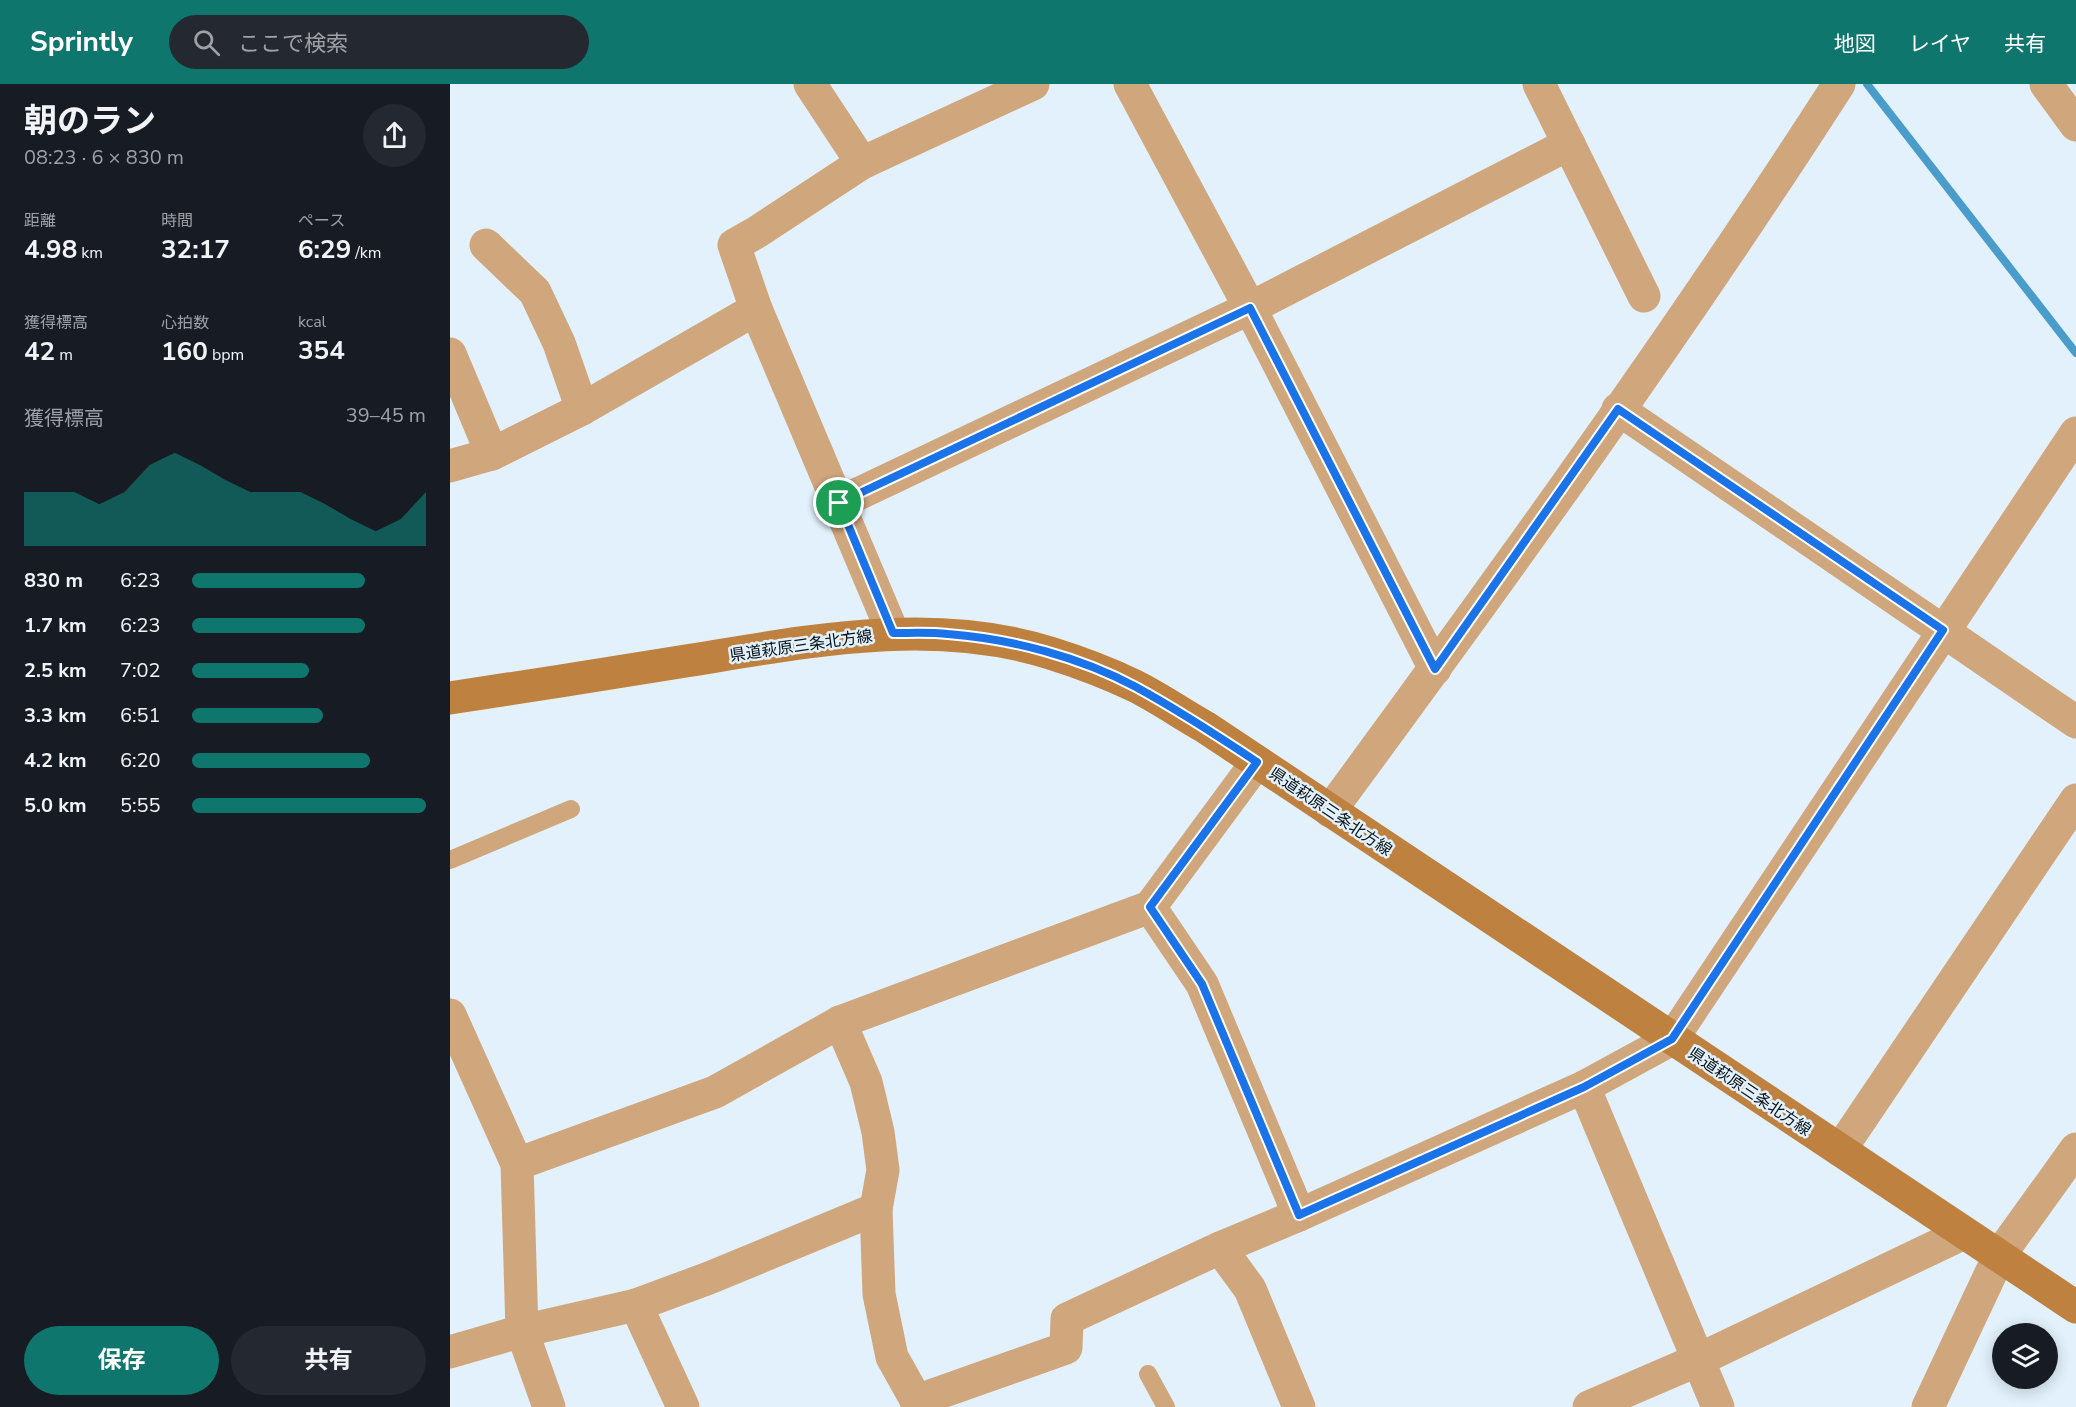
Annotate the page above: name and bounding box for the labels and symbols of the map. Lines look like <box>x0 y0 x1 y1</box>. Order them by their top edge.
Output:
pin <box>813 477 864 528</box>
street label: 県道萩原三条北方線 <box>728 625 874 667</box>
street label: 県道萩原三条北方線 <box>1265 762 1396 861</box>
street label: 県道萩原三条北方線 <box>1684 1042 1815 1141</box>

